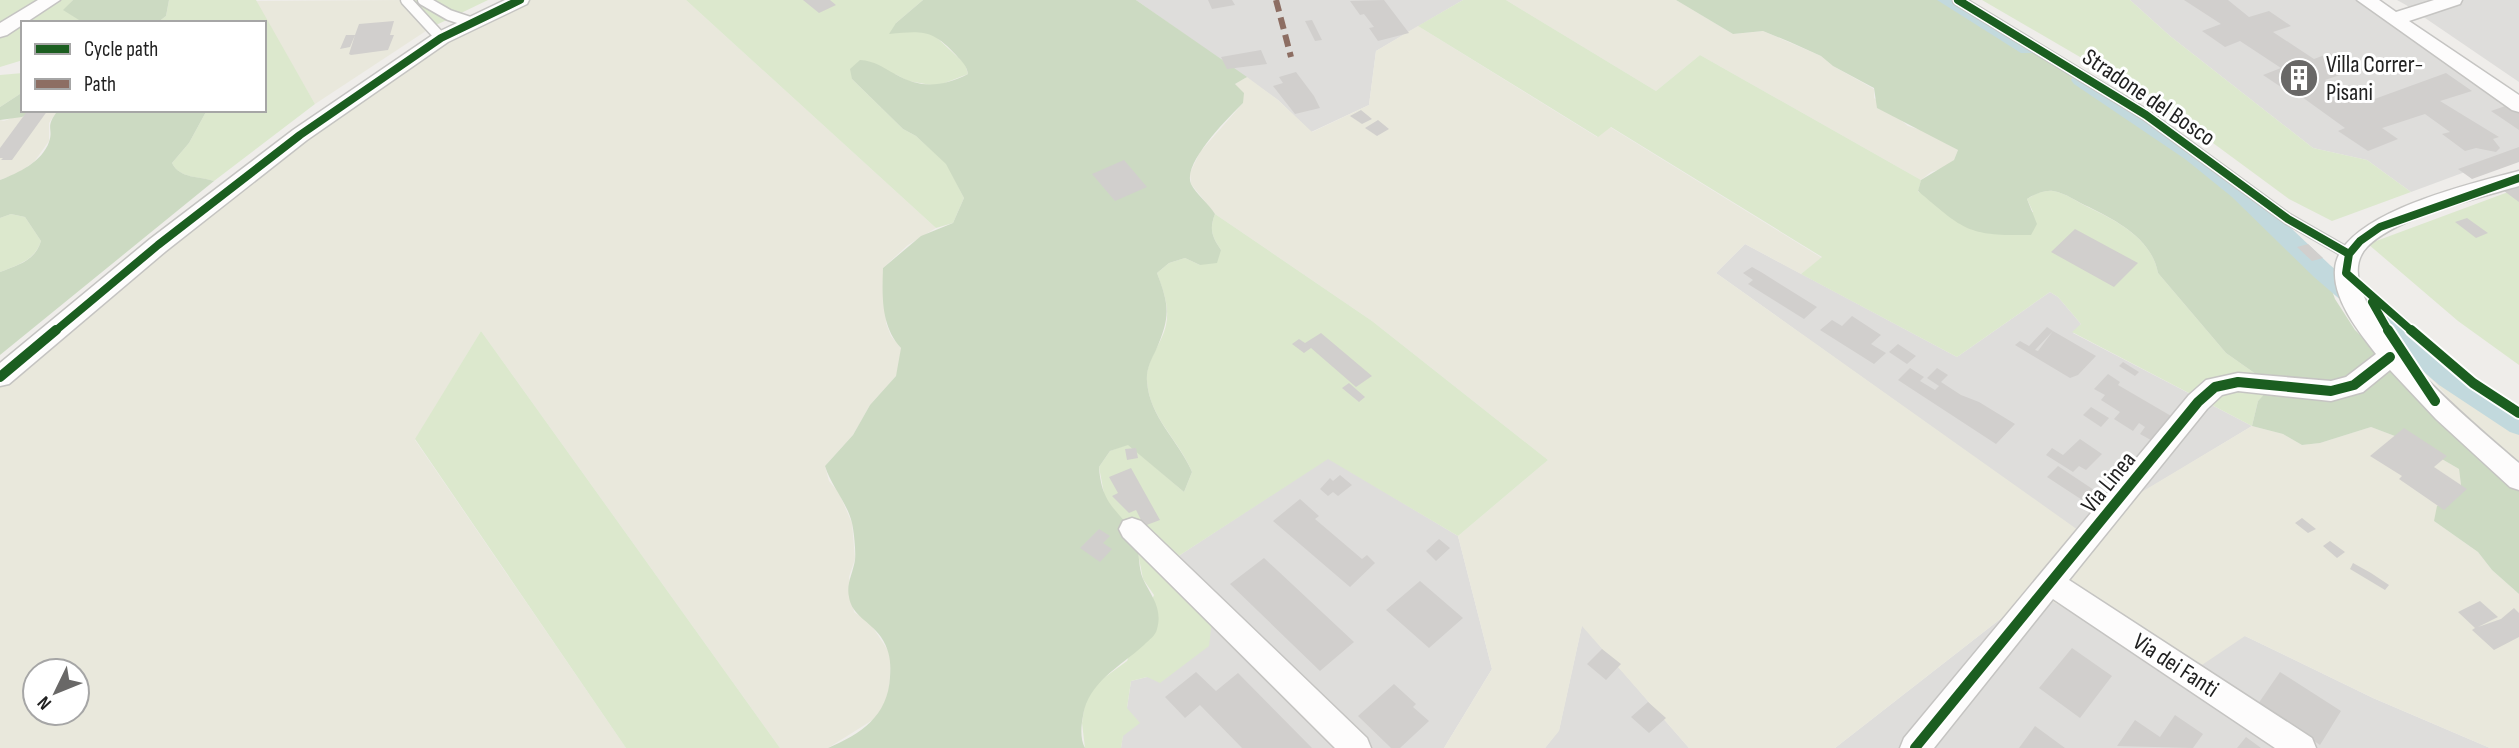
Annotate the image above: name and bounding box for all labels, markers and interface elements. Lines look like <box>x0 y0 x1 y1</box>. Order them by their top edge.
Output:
legend <box>21 21 266 112</box>
text: Cycle path <box>84 37 158 62</box>
street label: Stradone del Bosco <box>2077 42 2221 152</box>
place label: Villa Correr- Pisani <box>2326 50 2423 107</box>
building icon: Villa Correr- Pisani <box>2278 57 2320 99</box>
text: Path <box>84 72 116 97</box>
street label: Via Linea <box>2075 446 2142 519</box>
street label: Via dei Fanti <box>2127 627 2224 704</box>
north arrow <box>21 657 91 727</box>
text: N <box>33 691 57 714</box>

